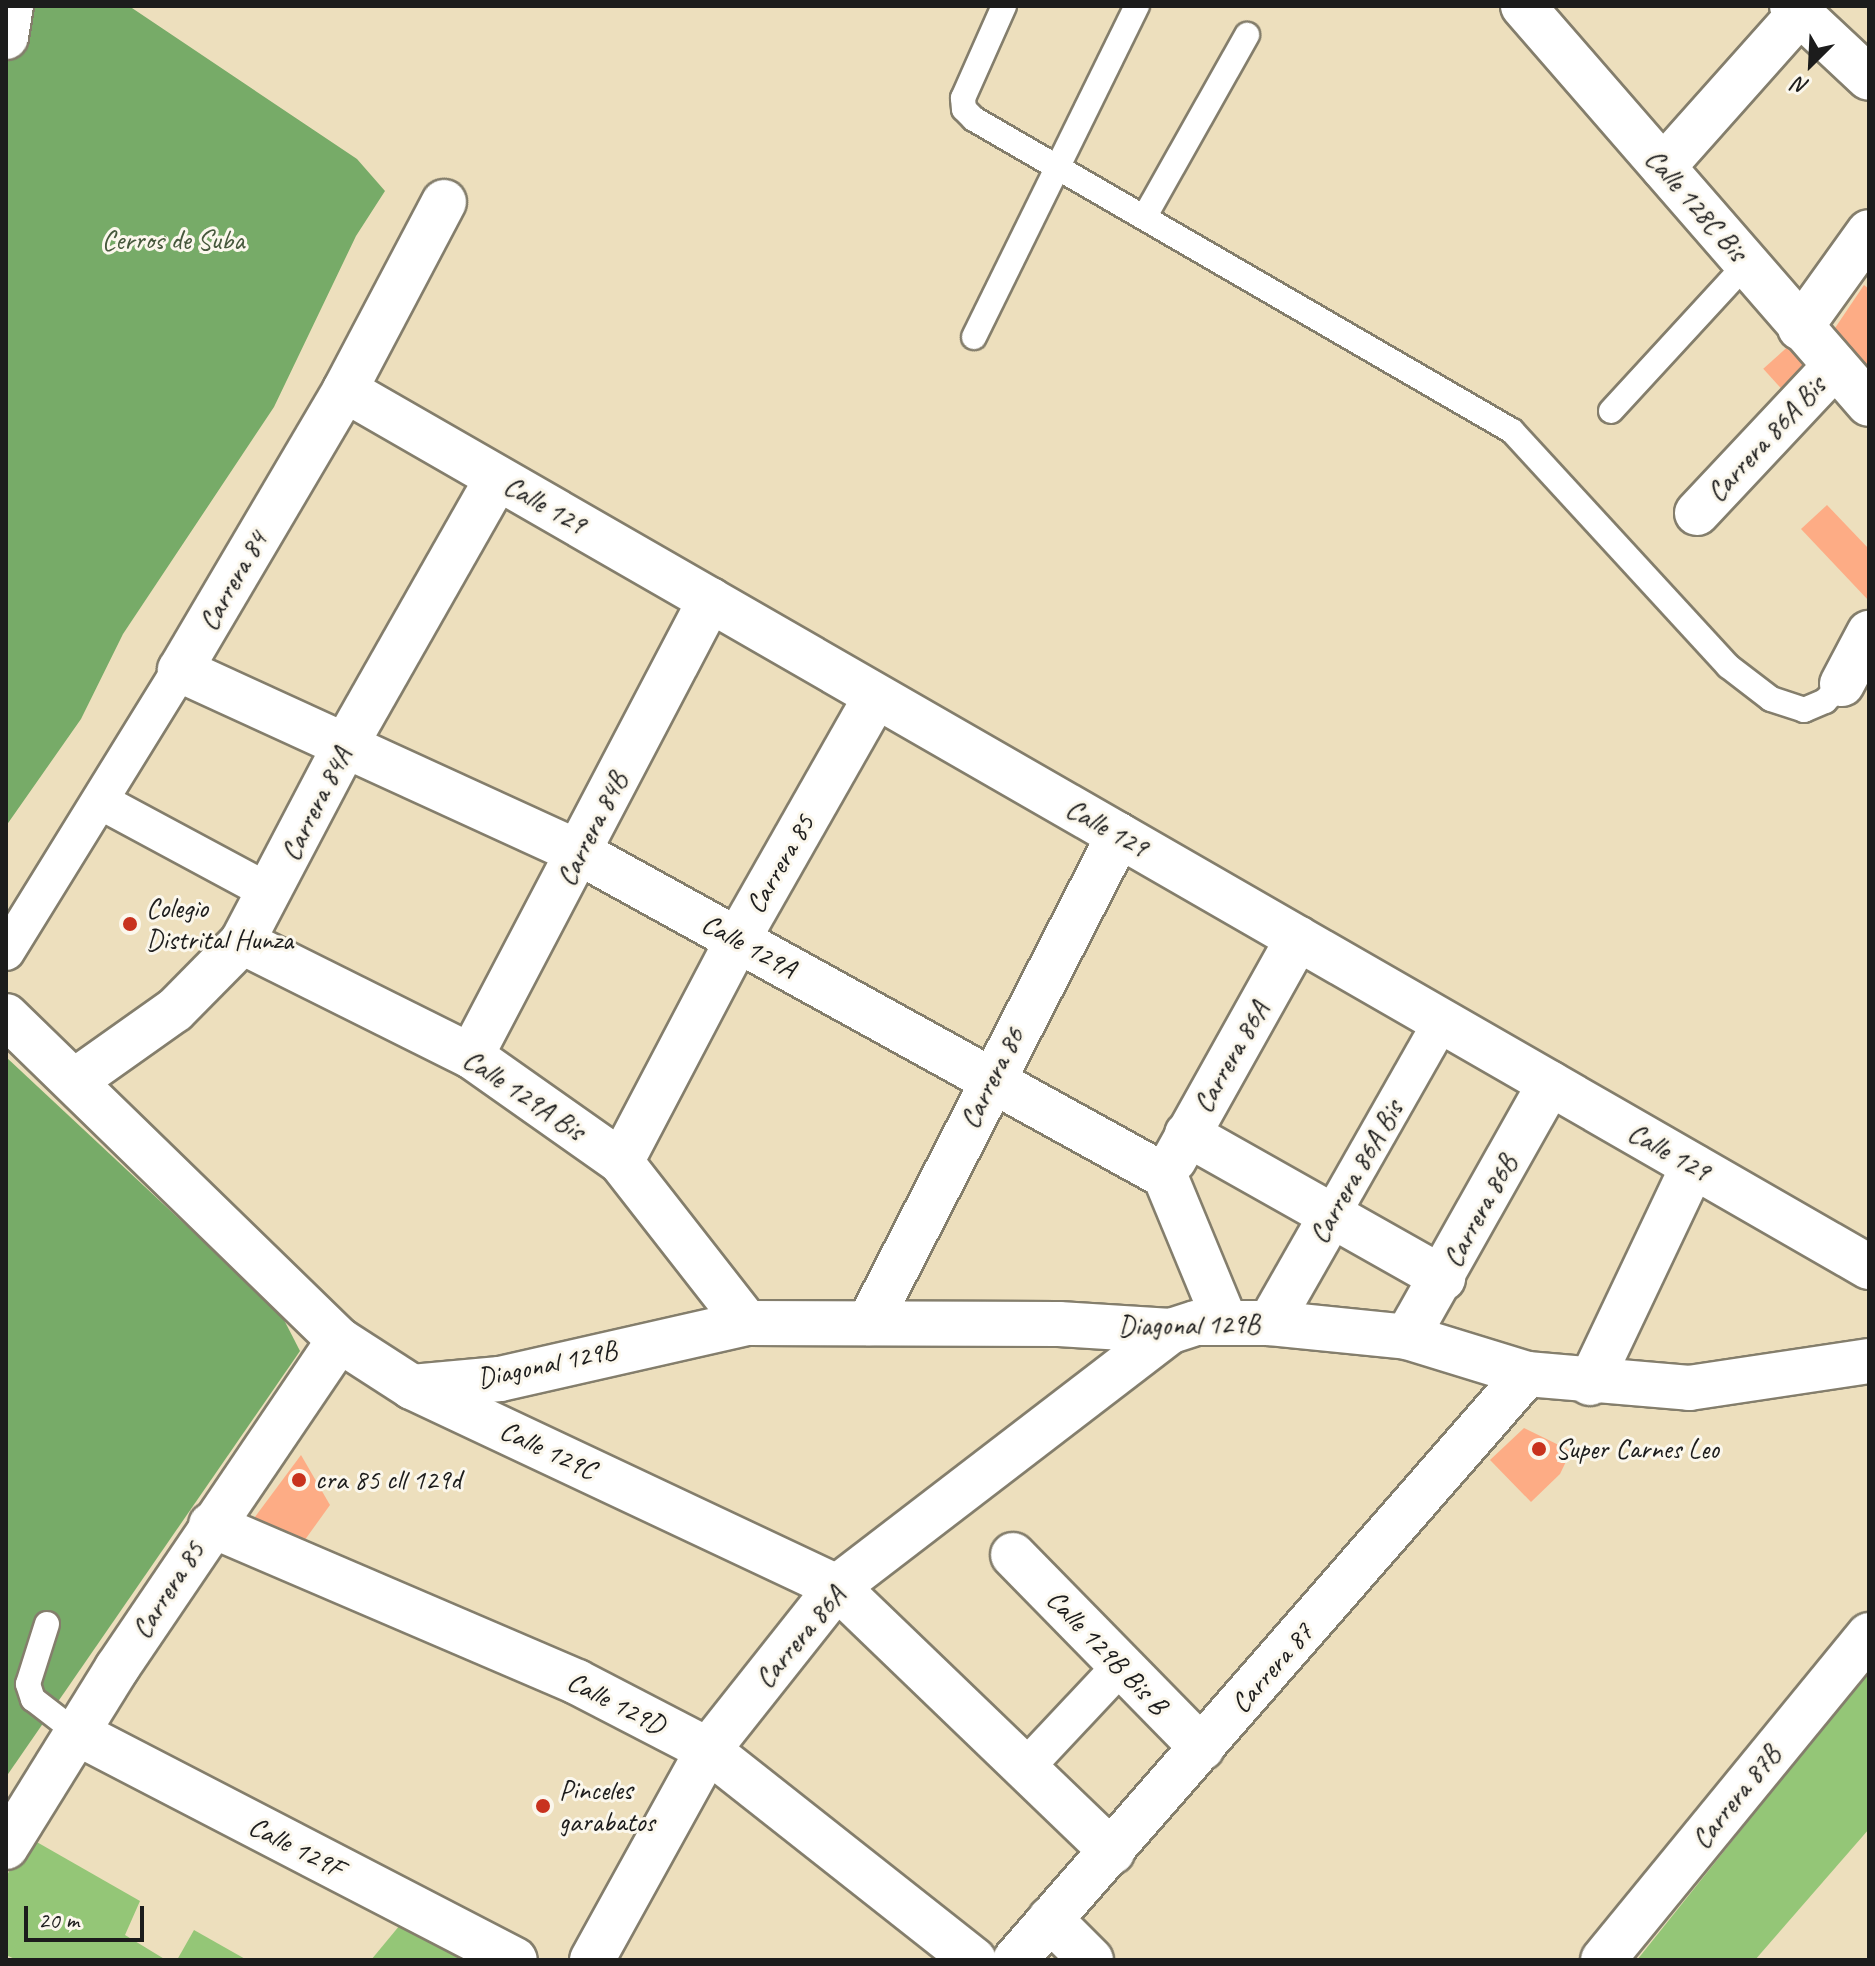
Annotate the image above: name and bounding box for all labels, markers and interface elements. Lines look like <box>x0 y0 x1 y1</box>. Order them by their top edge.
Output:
north arrow <box>1771 24 1851 104</box>
text: N <box>1789 70 1813 101</box>
street label: Calle 128C Bis <box>1638 142 1754 268</box>
park label: Cerros de Suba <box>102 223 244 257</box>
street label: Carrera 86A Bis <box>1700 370 1832 508</box>
street label: Calle 129 <box>498 468 592 542</box>
street label: Carrera 84 <box>191 526 275 636</box>
street label: Carrera 84A <box>273 742 359 866</box>
street label: Carrera 84B <box>549 767 635 891</box>
street label: Calle 129 <box>1060 791 1154 865</box>
street label: Carrera 85 <box>738 809 822 919</box>
place label: Colegio Distrital Hunza <box>146 891 293 957</box>
street label: Calle 129A <box>696 906 802 986</box>
marker: Colegio Distrital Hunza <box>121 915 139 933</box>
street label: Carrera 86A <box>1186 996 1276 1118</box>
street label: Carrera 86 <box>952 1022 1032 1134</box>
street label: Calle 129A Bis <box>457 1042 591 1148</box>
street label: Carrera 86A Bis <box>1302 1095 1410 1249</box>
street label: Calle 129 <box>1622 1115 1716 1189</box>
street label: Carrera 86B <box>1436 1149 1524 1273</box>
street label: Diagonal 129B <box>1118 1307 1260 1343</box>
street label: Diagonal 129B <box>474 1333 620 1395</box>
street label: Calle 129C <box>495 1413 601 1487</box>
place label: Super Carnes Leo <box>1555 1432 1719 1466</box>
marker: Super Carnes Leo <box>1530 1440 1548 1458</box>
place label: cra 85 cll 129d <box>315 1463 461 1497</box>
marker: cra 85 cll 129d <box>290 1471 308 1489</box>
street label: Carrera 85 <box>124 1535 212 1645</box>
street label: Carrera 86A <box>748 1579 852 1695</box>
street label: Calle 129B Bis B <box>1039 1582 1175 1722</box>
street label: Carrera 87 <box>1224 1616 1320 1720</box>
street label: Calle 129D <box>562 1664 670 1742</box>
street label: Carrera 87B <box>1684 1739 1788 1855</box>
place label: Pinceles garabatos <box>559 1773 655 1839</box>
marker: Pinceles garabatos <box>534 1797 552 1815</box>
street label: Calle 129F <box>243 1809 349 1885</box>
scale bar <box>28 1890 148 1940</box>
text: 20 m <box>38 1905 79 1935</box>

